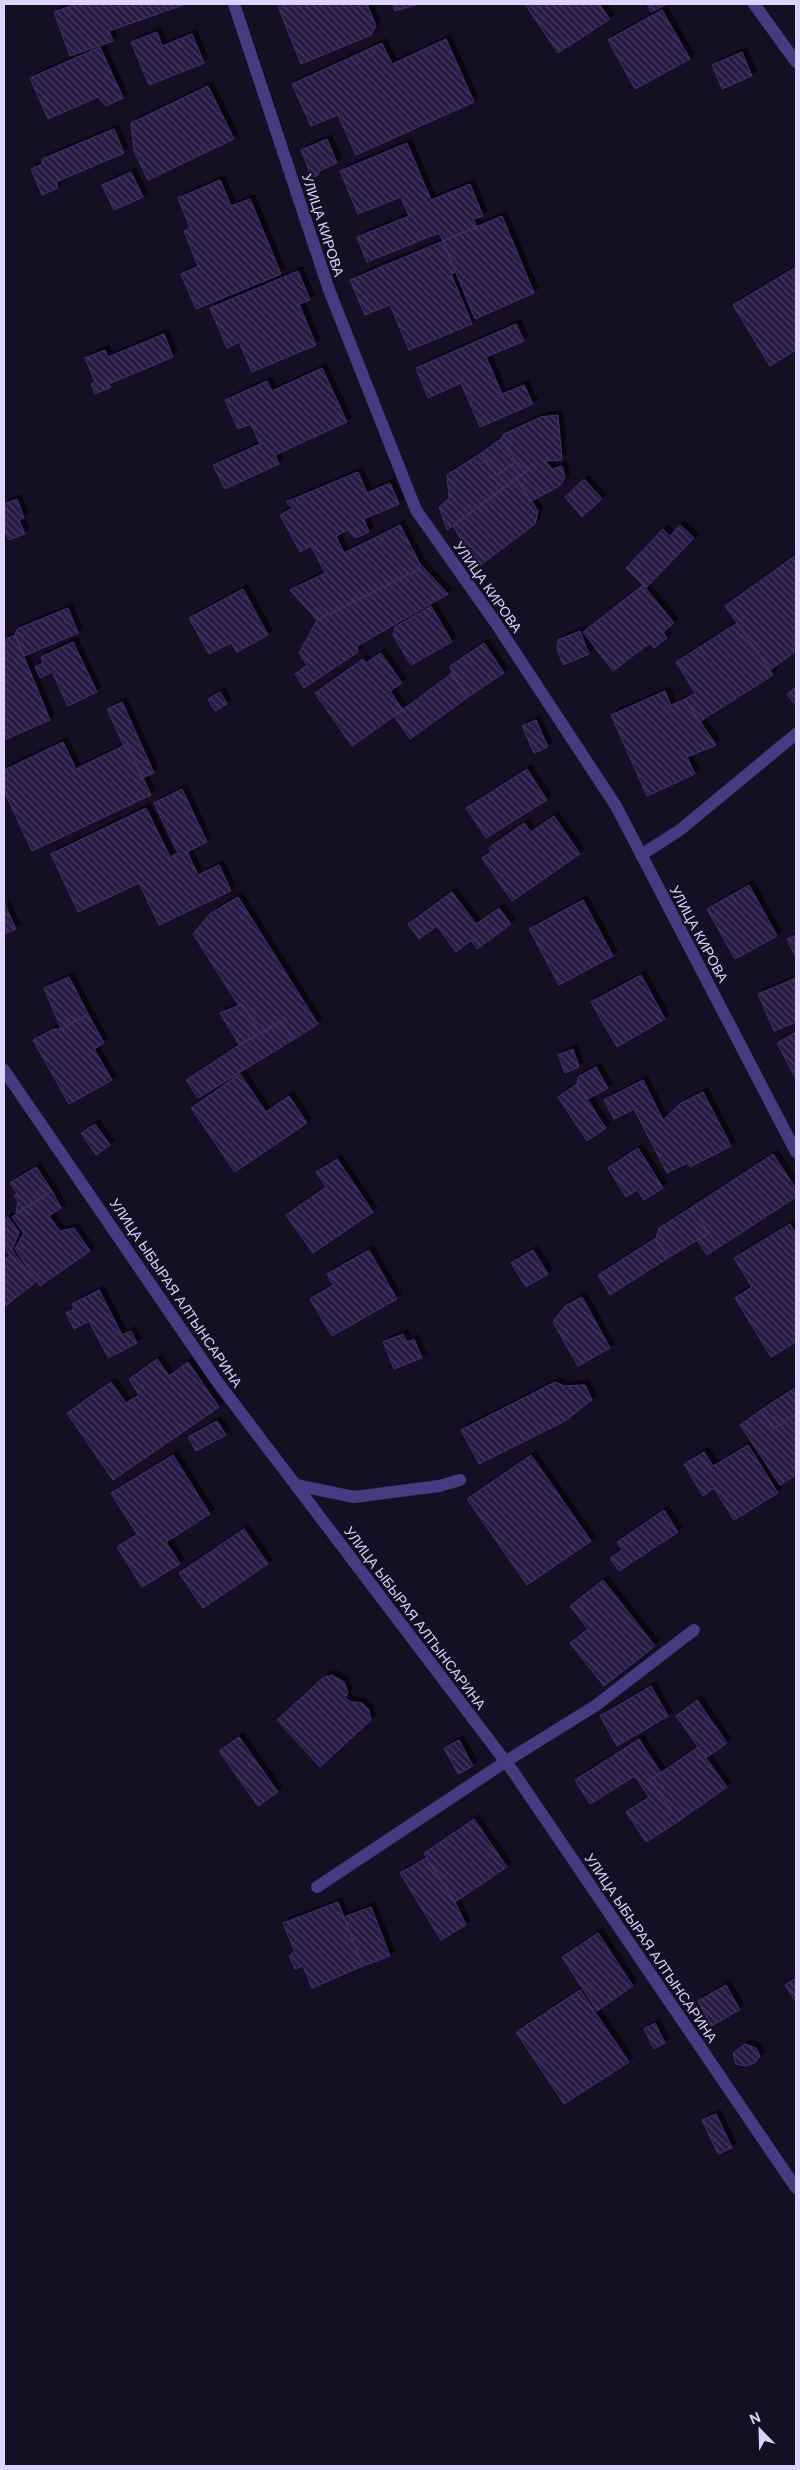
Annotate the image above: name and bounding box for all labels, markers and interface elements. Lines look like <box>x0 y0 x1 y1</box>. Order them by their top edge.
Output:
street label: УЛИЦА КИРОВА <box>298 171 348 280</box>
street label: УЛИЦА КИРОВА <box>450 538 527 637</box>
street label: УЛИЦА КИРОВА <box>666 882 732 986</box>
street label: УЛИЦА ЫБЫРАЯ АЛТЫНСАРИНА <box>106 1195 247 1392</box>
street label: УЛИЦА ЫБЫРАЯ АЛТЫНСАРИНА <box>340 1523 490 1714</box>
street label: УЛИЦА ЫБЫРАЯ АЛТЫНСАРИНА <box>581 1850 722 2047</box>
north arrow <box>735 2405 785 2455</box>
text: N <box>747 2408 763 2428</box>

